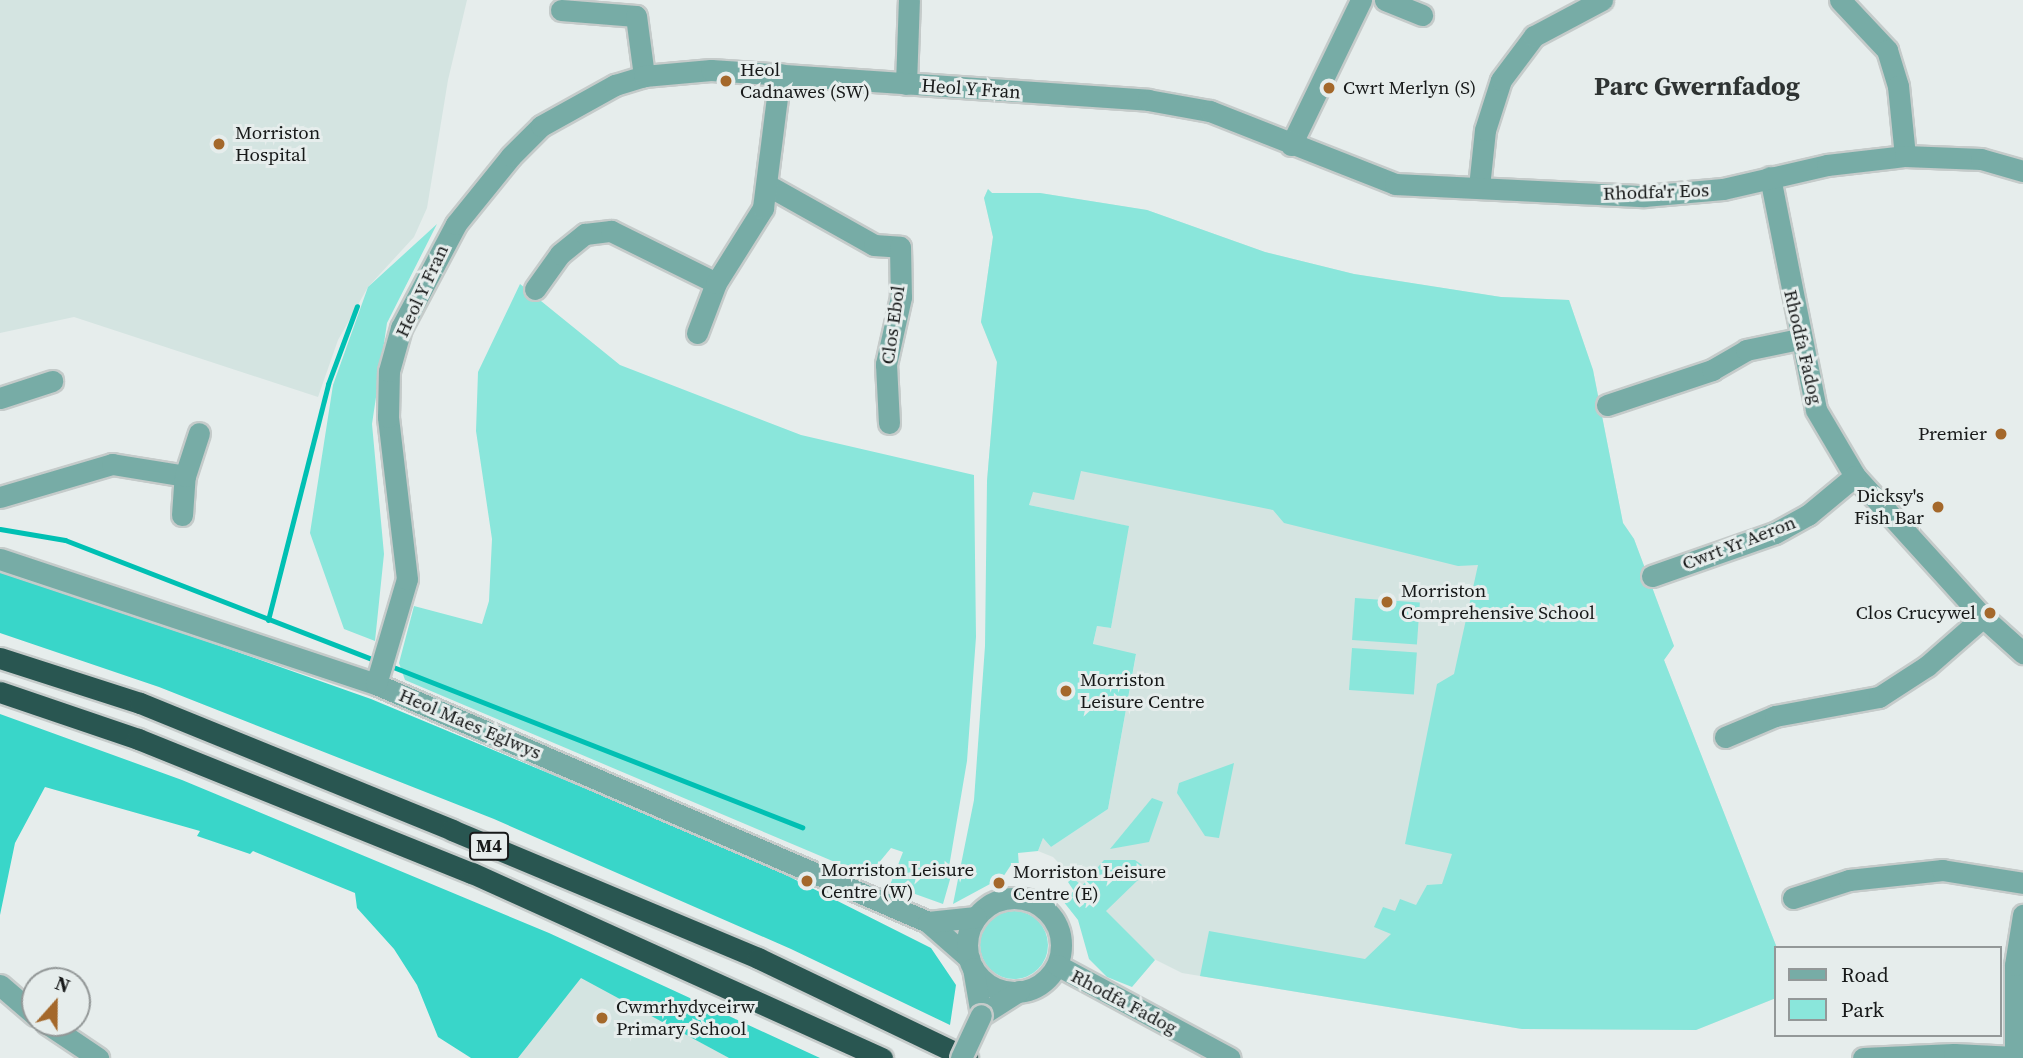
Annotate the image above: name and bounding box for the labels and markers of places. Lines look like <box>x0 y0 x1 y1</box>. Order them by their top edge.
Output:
place label: Heol Cadnawes (SW) <box>740 59 870 103</box>
marker: Heol Cadnawes (SW) <box>718 73 734 89</box>
place label: Cwrt Merlyn (S) <box>1343 77 1476 99</box>
marker: Cwrt Merlyn (S) <box>1321 80 1337 96</box>
place label: Morriston Hospital <box>235 122 320 166</box>
marker: Morriston Hospital <box>209 134 229 154</box>
place label: Premier <box>1918 423 1987 445</box>
marker: Premier <box>1993 426 2009 442</box>
place label: Dicksy's Fish Bar <box>1854 485 1924 529</box>
marker: Dicksy's Fish Bar <box>1930 499 1946 515</box>
place label: Morriston Comprehensive School <box>1401 580 1595 624</box>
marker: Morriston Comprehensive School <box>1379 594 1395 610</box>
place label: Clos Crucywel <box>1856 602 1976 624</box>
marker: Clos Crucywel <box>1982 605 1998 621</box>
place label: Morriston Leisure Centre <box>1080 669 1205 713</box>
marker: Morriston Leisure Centre <box>1058 683 1074 699</box>
place label: Morriston Leisure Centre (W) <box>821 859 974 903</box>
place label: Morriston Leisure Centre (E) <box>1013 861 1166 905</box>
marker: Morriston Leisure Centre (W) <box>799 873 815 889</box>
marker: Morriston Leisure Centre (E) <box>991 875 1007 891</box>
place label: Cwmrhydyceirw Primary School <box>616 996 755 1040</box>
marker: Cwmrhydyceirw Primary School <box>594 1010 610 1026</box>

